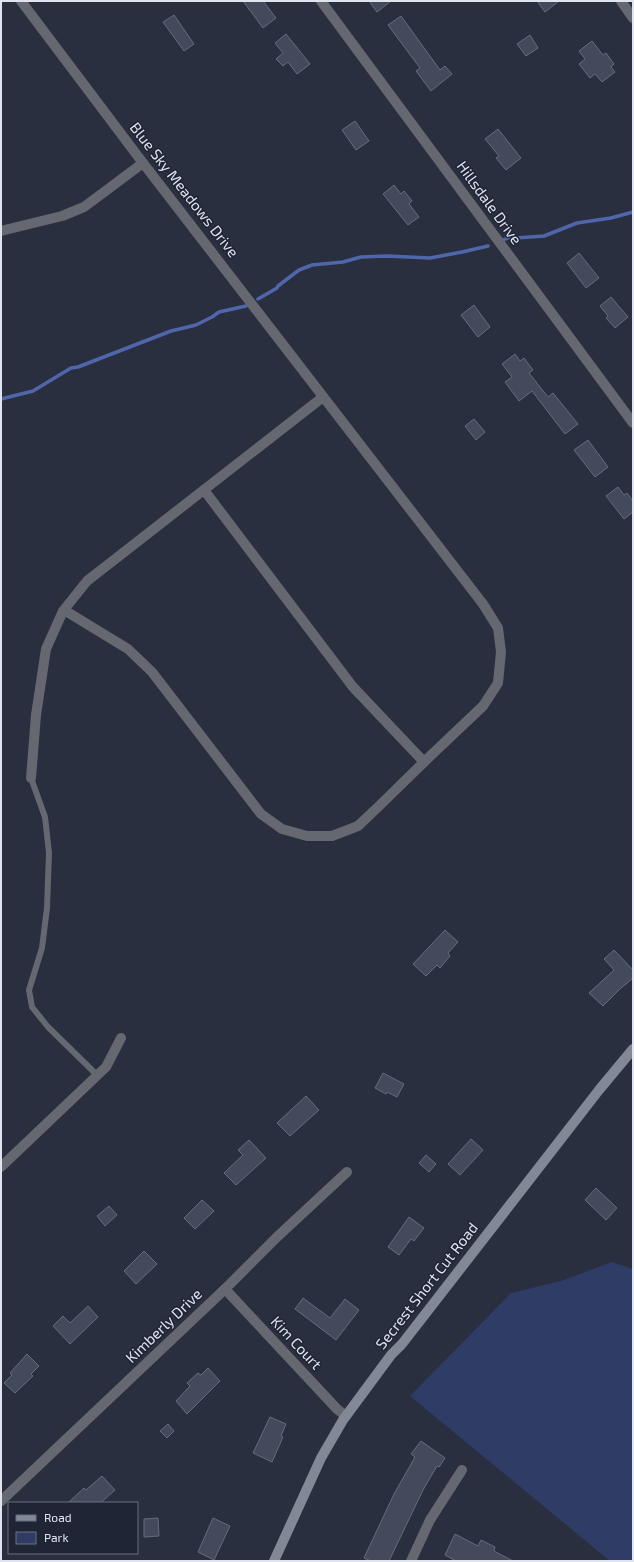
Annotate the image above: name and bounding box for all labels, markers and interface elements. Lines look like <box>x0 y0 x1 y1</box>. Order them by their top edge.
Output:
street label: Blue Sky Meadows Drive <box>127 118 243 260</box>
street label: Hillsdale Drive <box>454 157 526 248</box>
street label: Secrest Short Cut Road <box>371 1218 481 1352</box>
street label: Kimberly Drive <box>121 1284 205 1366</box>
street label: Kim Court <box>267 1312 326 1373</box>
legend <box>8 1502 138 1554</box>
text: Road <box>44 1510 72 1524</box>
text: Park <box>44 1530 69 1544</box>

